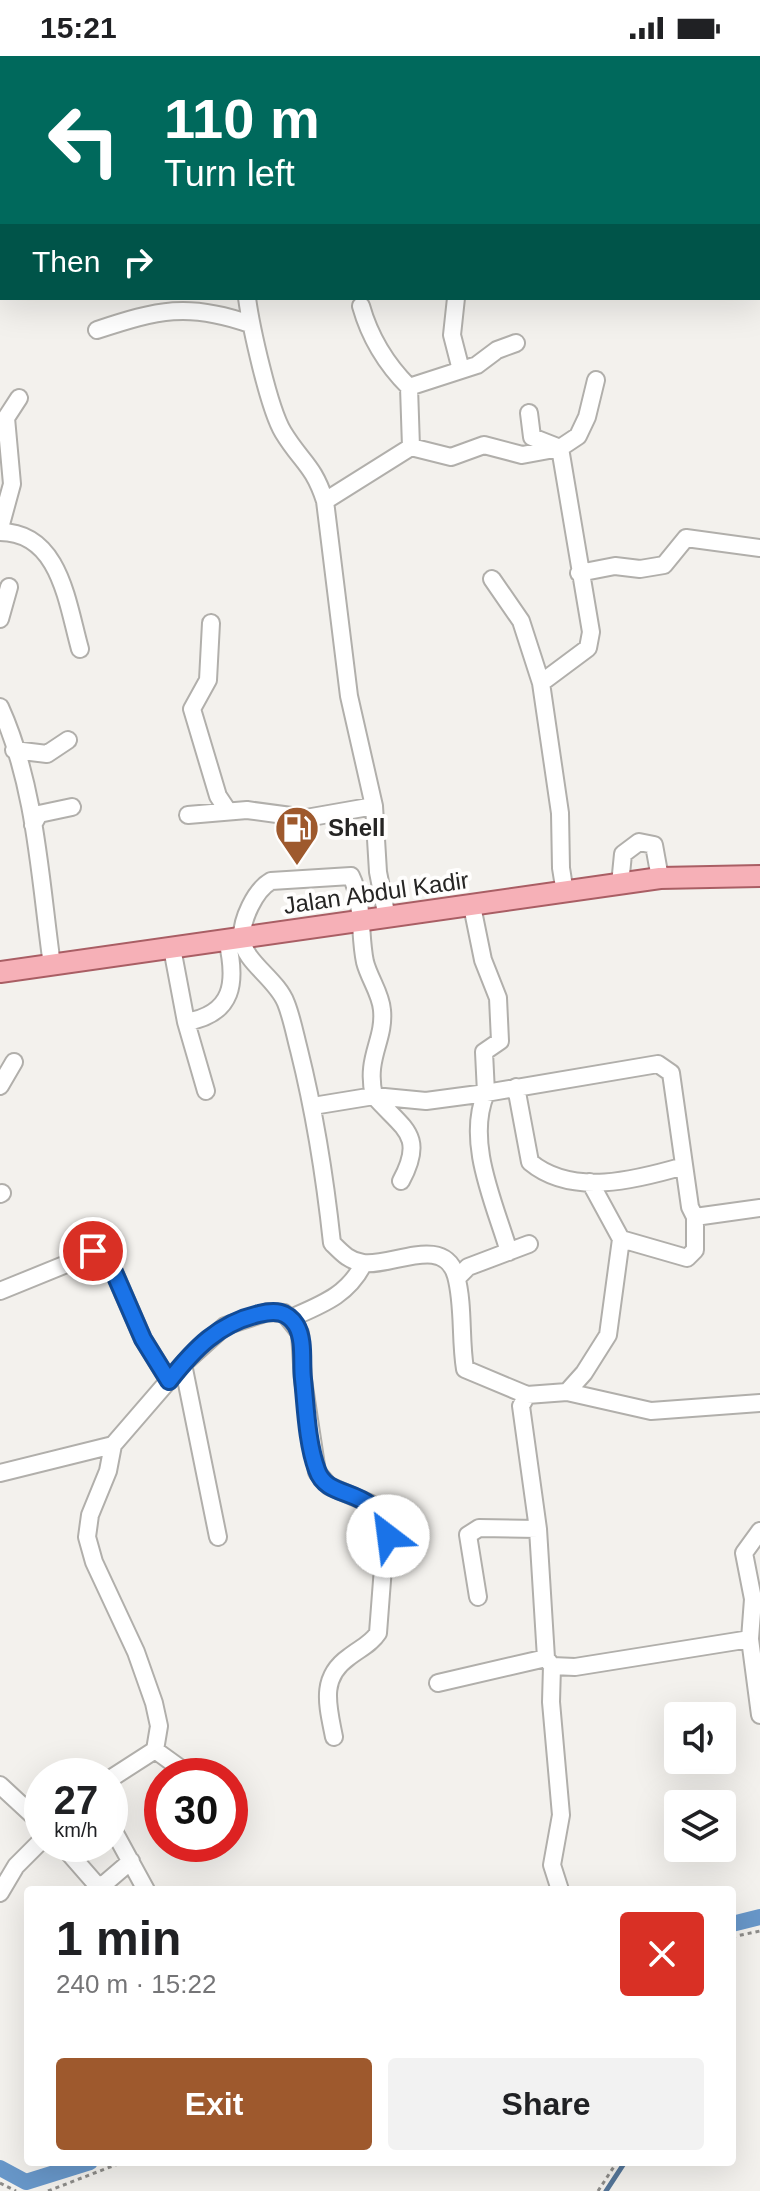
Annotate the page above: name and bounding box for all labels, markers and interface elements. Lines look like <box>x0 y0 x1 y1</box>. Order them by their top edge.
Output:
text: 15:21 <box>40 11 117 44</box>
text: 110 m <box>164 87 320 150</box>
icon: left <box>32 88 136 192</box>
text: Turn left <box>164 153 295 194</box>
icon: right <box>116 240 160 284</box>
text: Then <box>32 245 100 278</box>
fuel station icon: Shell <box>273 804 321 867</box>
place label: Shell <box>328 814 385 841</box>
street label: Jalan Abdul Kadir <box>282 866 470 919</box>
pin <box>59 1217 127 1285</box>
icon: arrive <box>71 1229 115 1273</box>
position arrow <box>346 1494 430 1578</box>
map controls <box>664 1702 736 1862</box>
button: sound <box>664 1702 736 1774</box>
speed limit sign: 30 <box>144 1758 248 1862</box>
text: 27 <box>54 1778 98 1822</box>
button: layers <box>664 1790 736 1862</box>
text: km/h <box>54 1819 98 1841</box>
text: 1 min <box>56 1912 181 1965</box>
button: close <box>620 1912 704 1996</box>
text: 240 m · 15:22 <box>56 1969 216 1999</box>
button: Exit <box>56 2058 372 2150</box>
button: Share <box>388 2058 704 2150</box>

